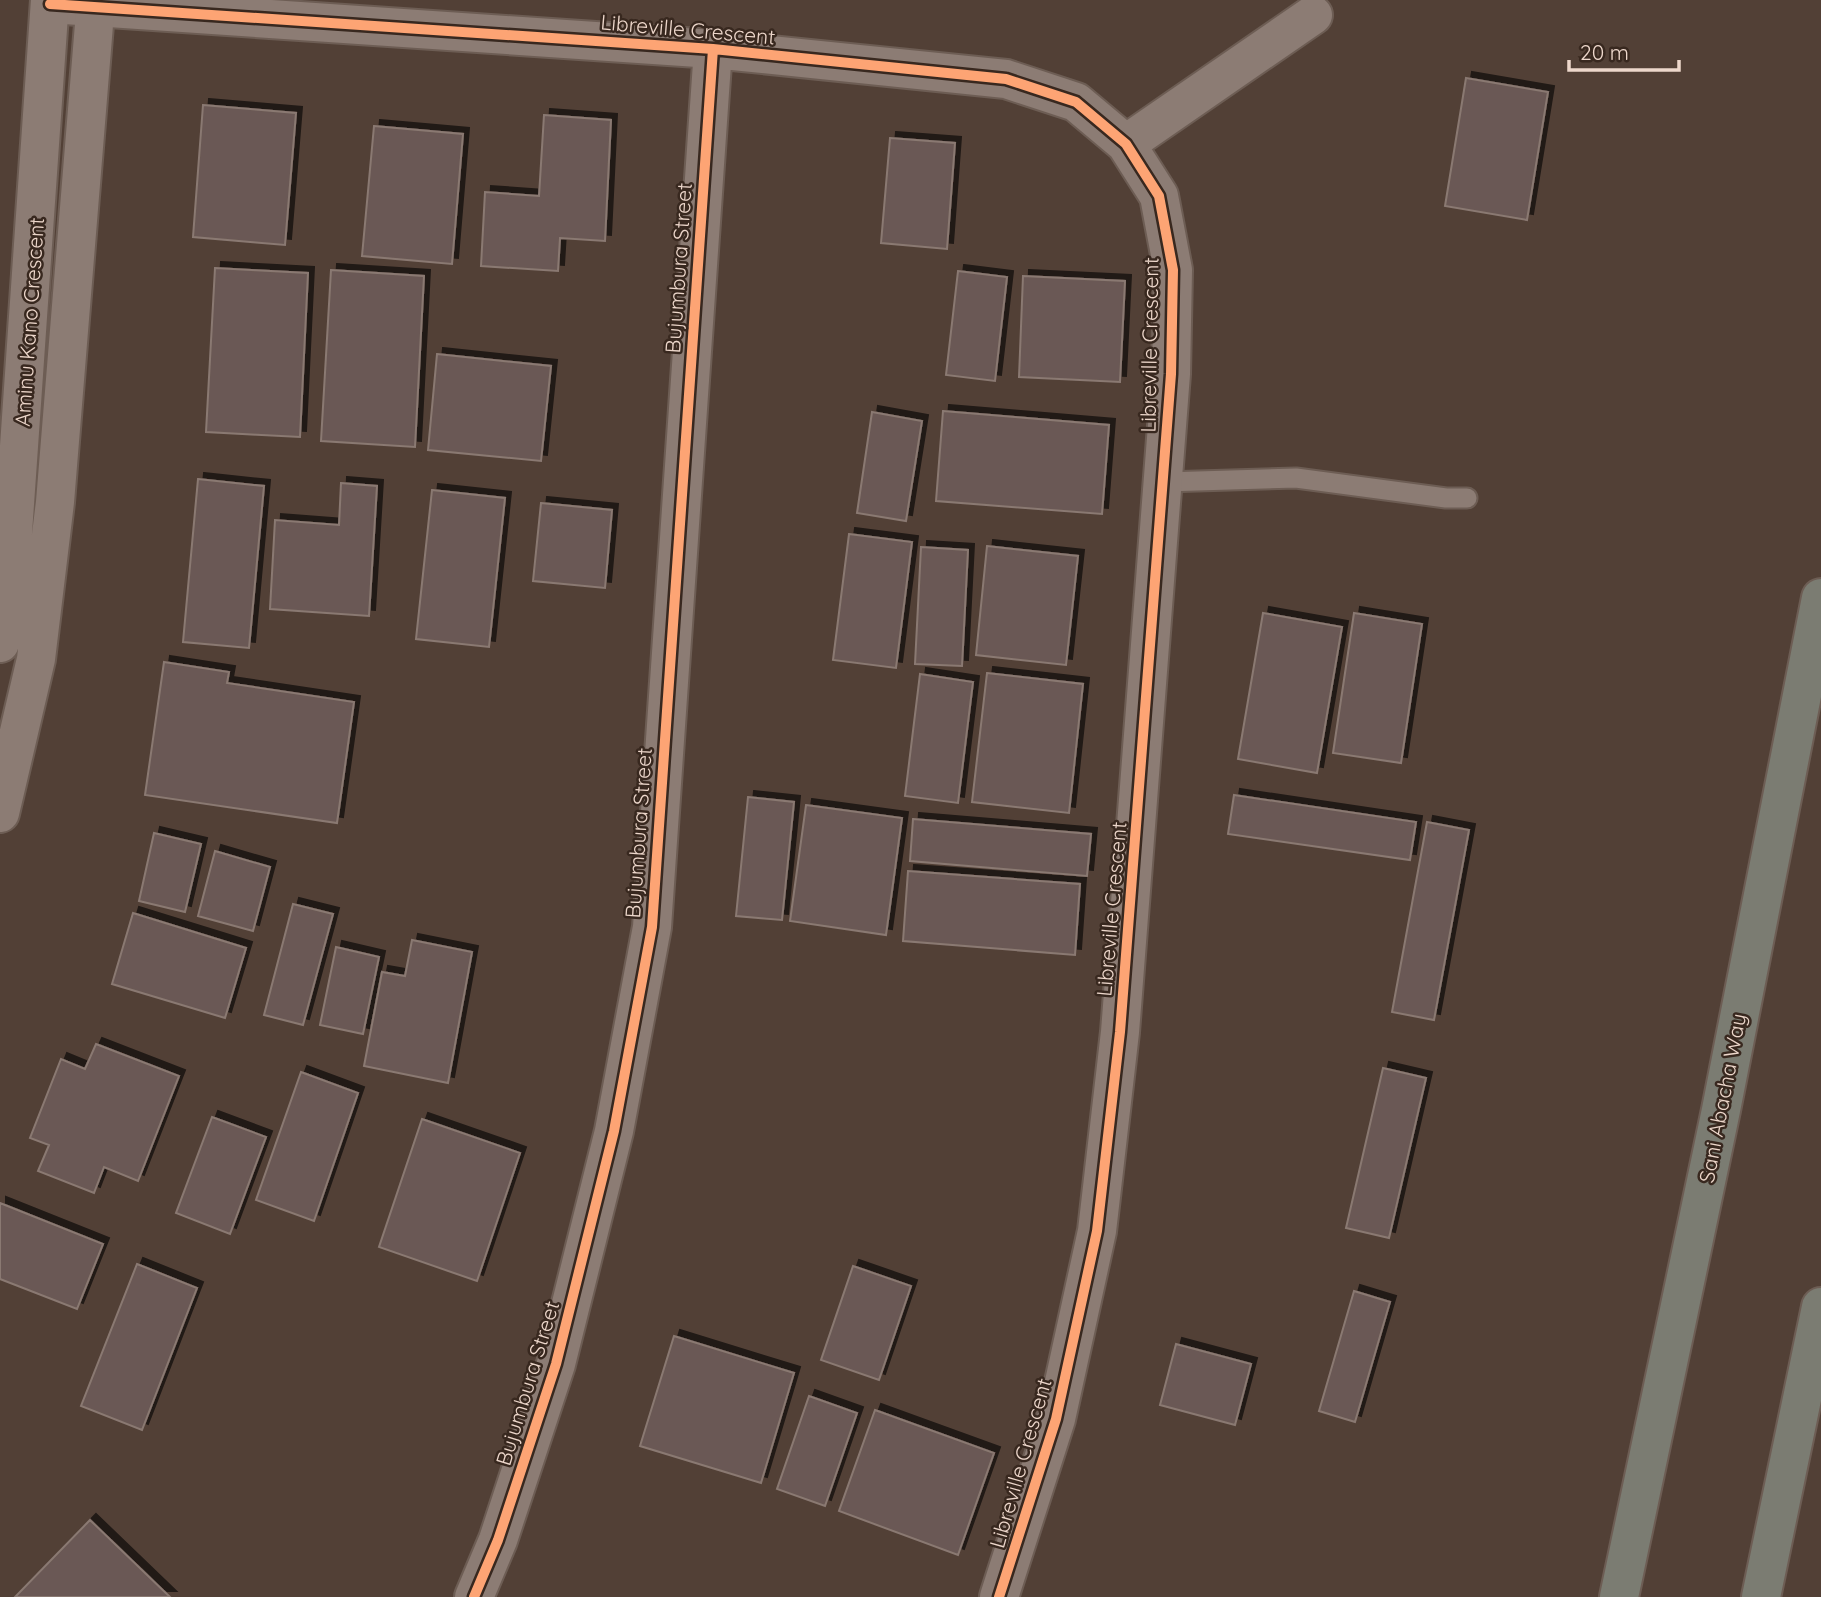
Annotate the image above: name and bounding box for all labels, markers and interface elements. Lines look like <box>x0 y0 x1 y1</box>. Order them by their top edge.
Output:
street label: Libreville Crescent <box>599 8 777 50</box>
scale bar <box>1569 28 1679 72</box>
text: 20 m <box>1580 39 1629 65</box>
street label: Bujumbura Street <box>659 182 697 354</box>
street label: Aminu Kano Crescent <box>9 217 49 427</box>
street label: Libreville Crescent <box>1134 257 1164 433</box>
street label: Bujumbura Street <box>619 747 657 919</box>
street label: Libreville Crescent <box>1090 820 1132 998</box>
street label: Sani Abacha Way <box>1693 1011 1751 1185</box>
street label: Bujumbura Street <box>490 1298 564 1468</box>
street label: Libreville Crescent <box>983 1375 1057 1551</box>

